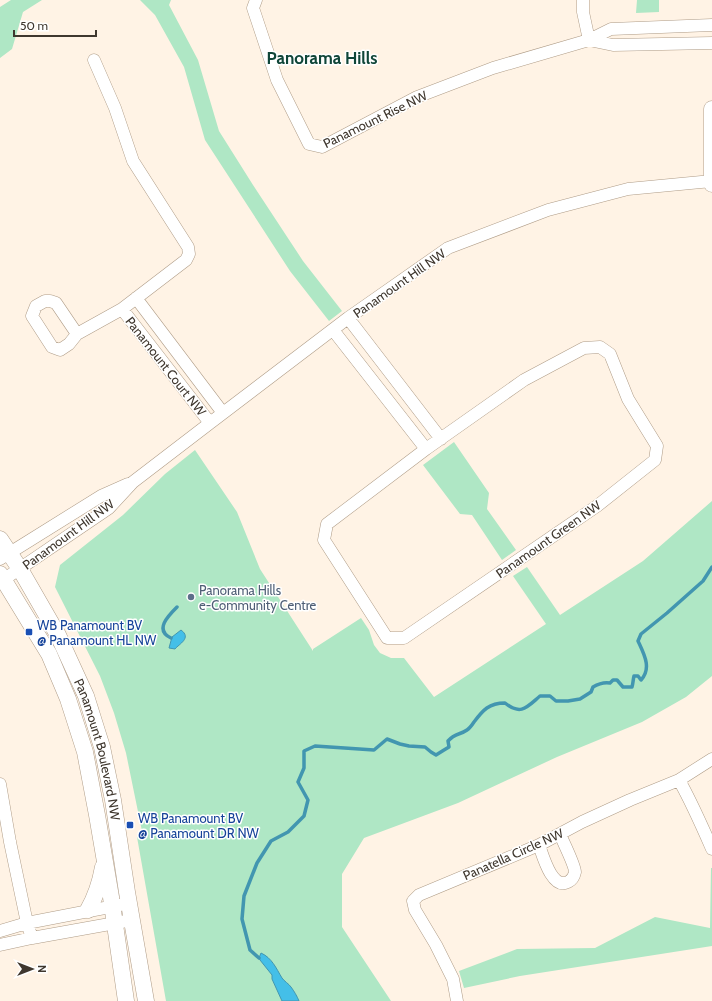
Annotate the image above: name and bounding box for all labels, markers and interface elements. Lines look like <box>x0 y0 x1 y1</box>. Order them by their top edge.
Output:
scale bar <box>14 12 96 38</box>
text: 50 m <box>20 18 48 33</box>
district label: Panorama Hills <box>267 48 377 68</box>
street label: Panamount Rise NW <box>320 87 430 151</box>
street label: Panamount Hill NW <box>350 245 449 321</box>
street label: Panamount Court NW <box>122 313 210 419</box>
street label: Panamount Hill NW <box>19 495 117 573</box>
street label: Panamount Green NW <box>492 496 604 581</box>
place label: Panorama Hills e-Community Centre <box>199 582 317 613</box>
marker: Panorama Hills e-Community Centre <box>186 592 196 602</box>
place label: WB Panamount BV @ Panamount HL NW <box>37 617 157 648</box>
marker: WB Panamount BV @ Panamount HL NW <box>24 627 34 637</box>
street label: Panamount Boulevard NW <box>71 676 124 822</box>
place label: WB Panamount BV @ Panamount DR NW <box>138 810 260 841</box>
marker: WB Panamount BV @ Panamount DR NW <box>125 820 135 830</box>
street label: Panatella Circle NW <box>460 824 566 883</box>
north arrow <box>12 949 52 989</box>
text: N <box>35 965 49 973</box>

